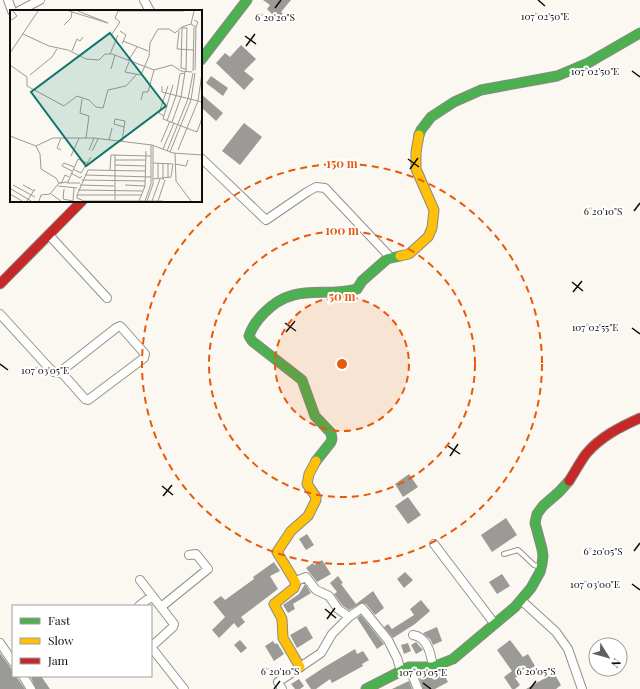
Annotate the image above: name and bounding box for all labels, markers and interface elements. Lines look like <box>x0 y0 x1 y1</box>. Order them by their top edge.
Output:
text: 107°02'50"E <box>521 9 569 23</box>
inset map <box>10 10 202 202</box>
text: 6°20'20"S <box>255 10 295 24</box>
text: 107°02'50"E <box>571 64 619 78</box>
text: 150 m <box>326 155 358 171</box>
text: 6°20'10"S <box>584 204 622 218</box>
text: 100 m <box>325 222 359 238</box>
text: 50 m <box>329 288 356 304</box>
text: 107°02'55"E <box>572 320 618 334</box>
centre of rings <box>335 357 349 371</box>
text: 107°03'05"E <box>21 363 69 377</box>
text: 6°20'05"S <box>583 544 623 558</box>
text: 107°03'00"E <box>570 577 620 591</box>
legend <box>12 605 152 677</box>
text: Fast <box>48 612 71 628</box>
text: Slow <box>48 632 74 648</box>
north arrow <box>588 637 628 677</box>
text: Jam <box>47 652 69 668</box>
text: N <box>608 656 625 671</box>
text: 6°20'10"S <box>261 664 299 678</box>
text: 6°20'05"S <box>516 664 556 678</box>
text: 107°03'05"E <box>399 665 447 679</box>

